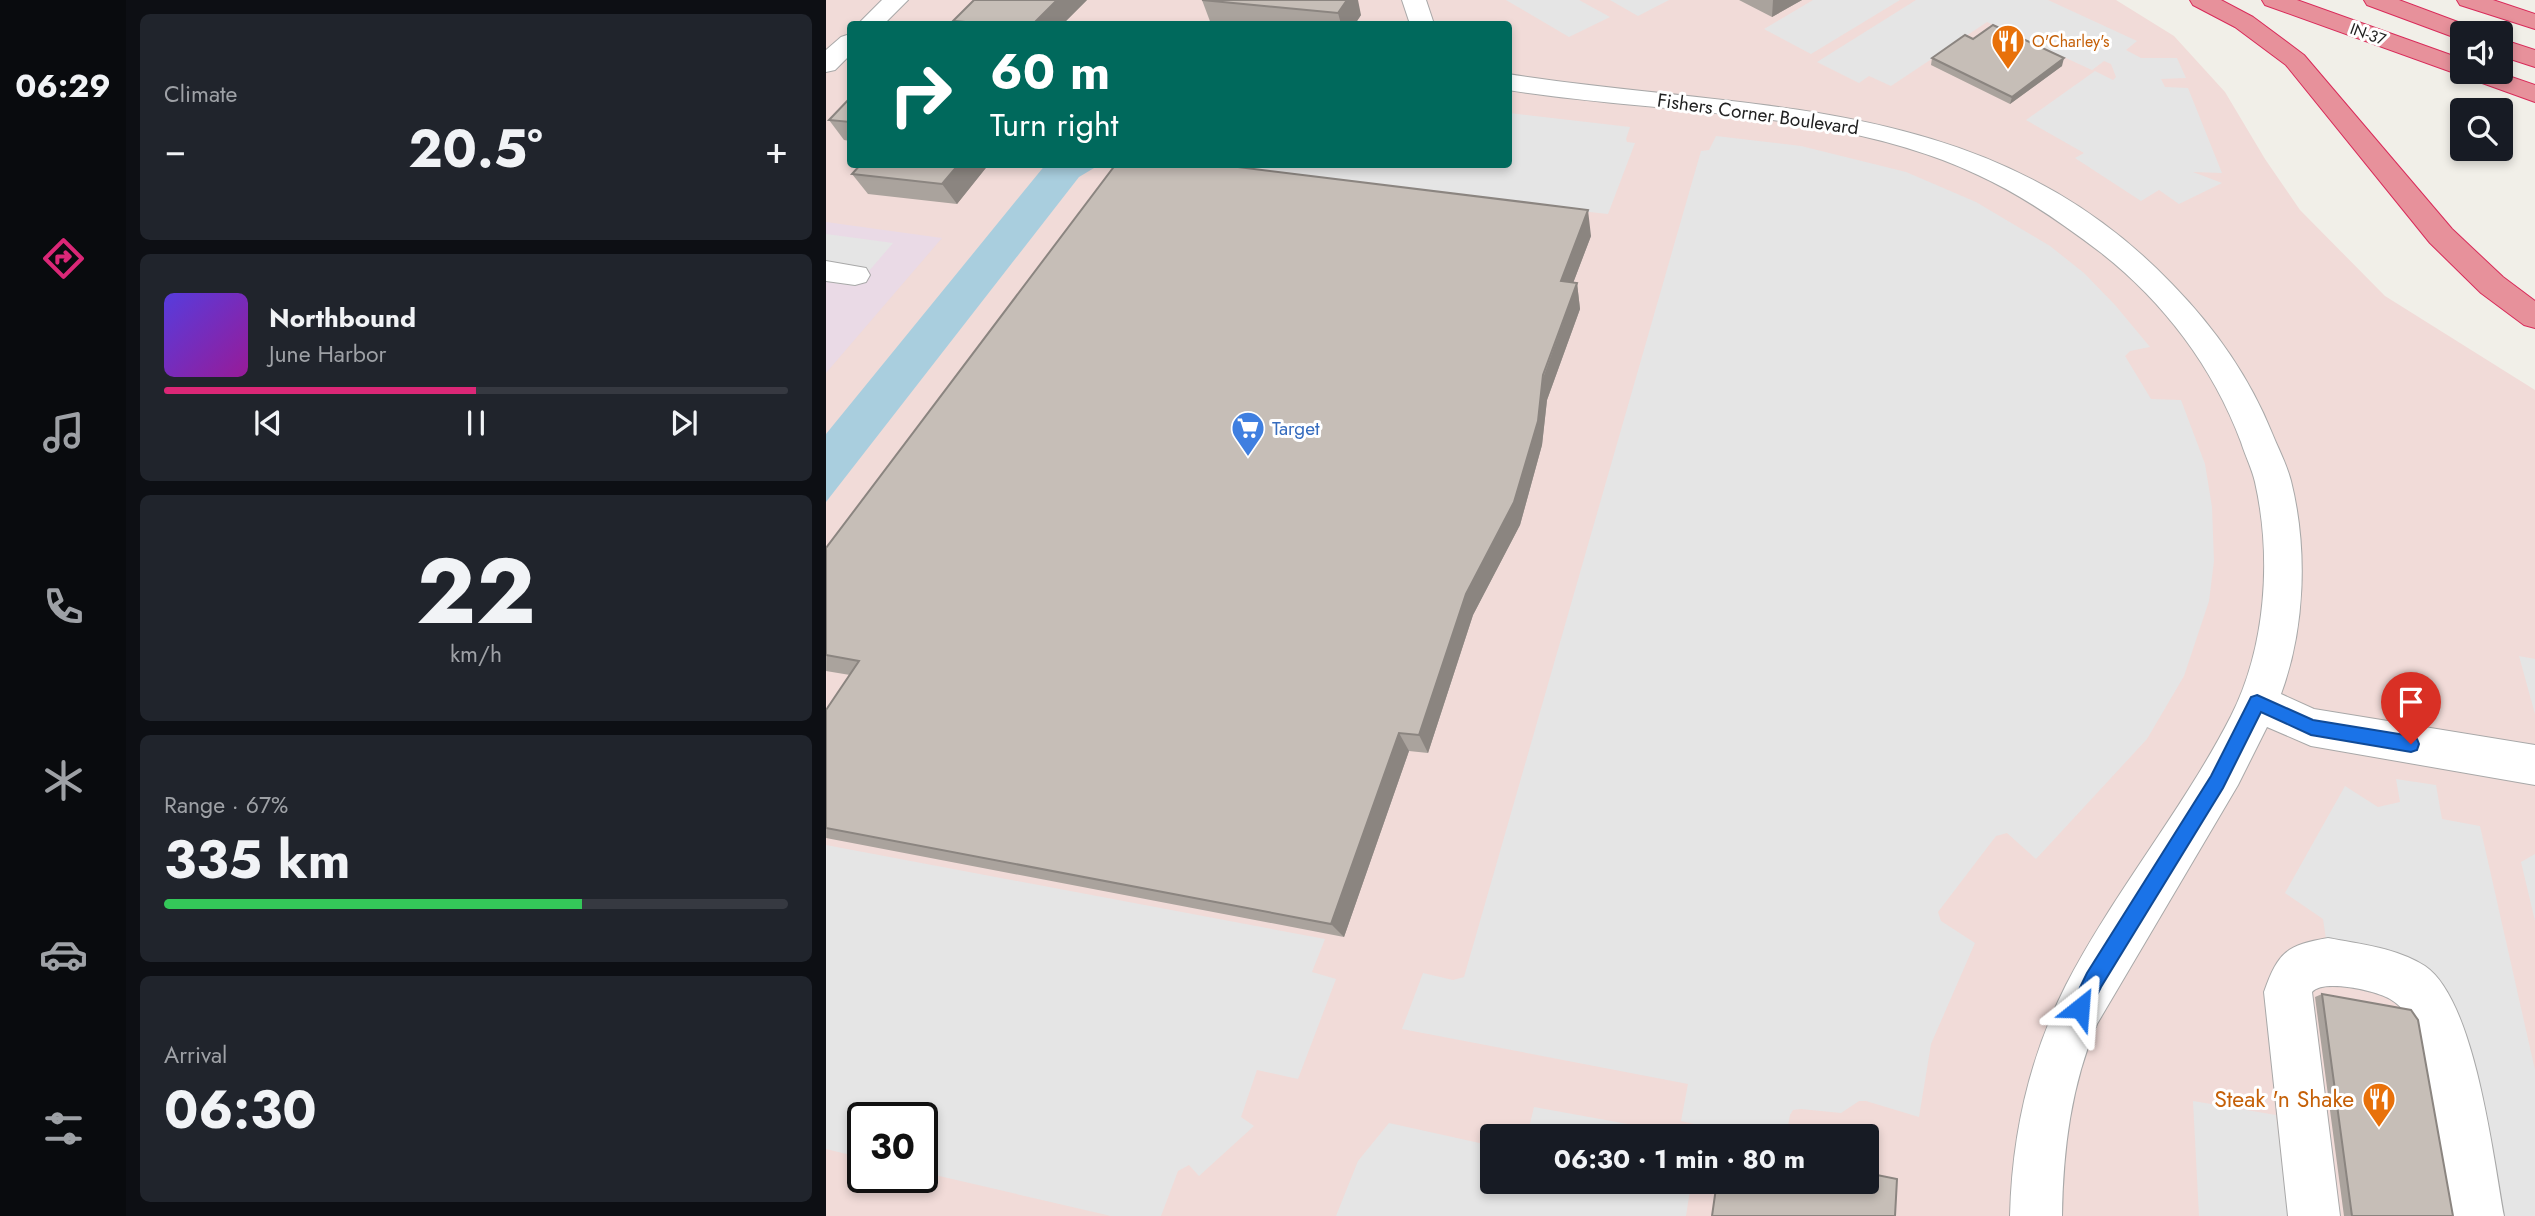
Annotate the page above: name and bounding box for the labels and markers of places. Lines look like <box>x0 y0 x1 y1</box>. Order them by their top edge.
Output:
restaurant icon: O'Charley's <box>1989 22 2027 71</box>
place label: O'Charley's <box>2032 30 2109 53</box>
supermarket icon: Target <box>1229 409 1267 458</box>
place label: Target <box>1272 415 1320 442</box>
pin <box>2381 672 2441 744</box>
restaurant icon: Steak 'n Shake <box>2360 1080 2398 1129</box>
place label: Steak 'n Shake <box>2214 1082 2354 1116</box>

